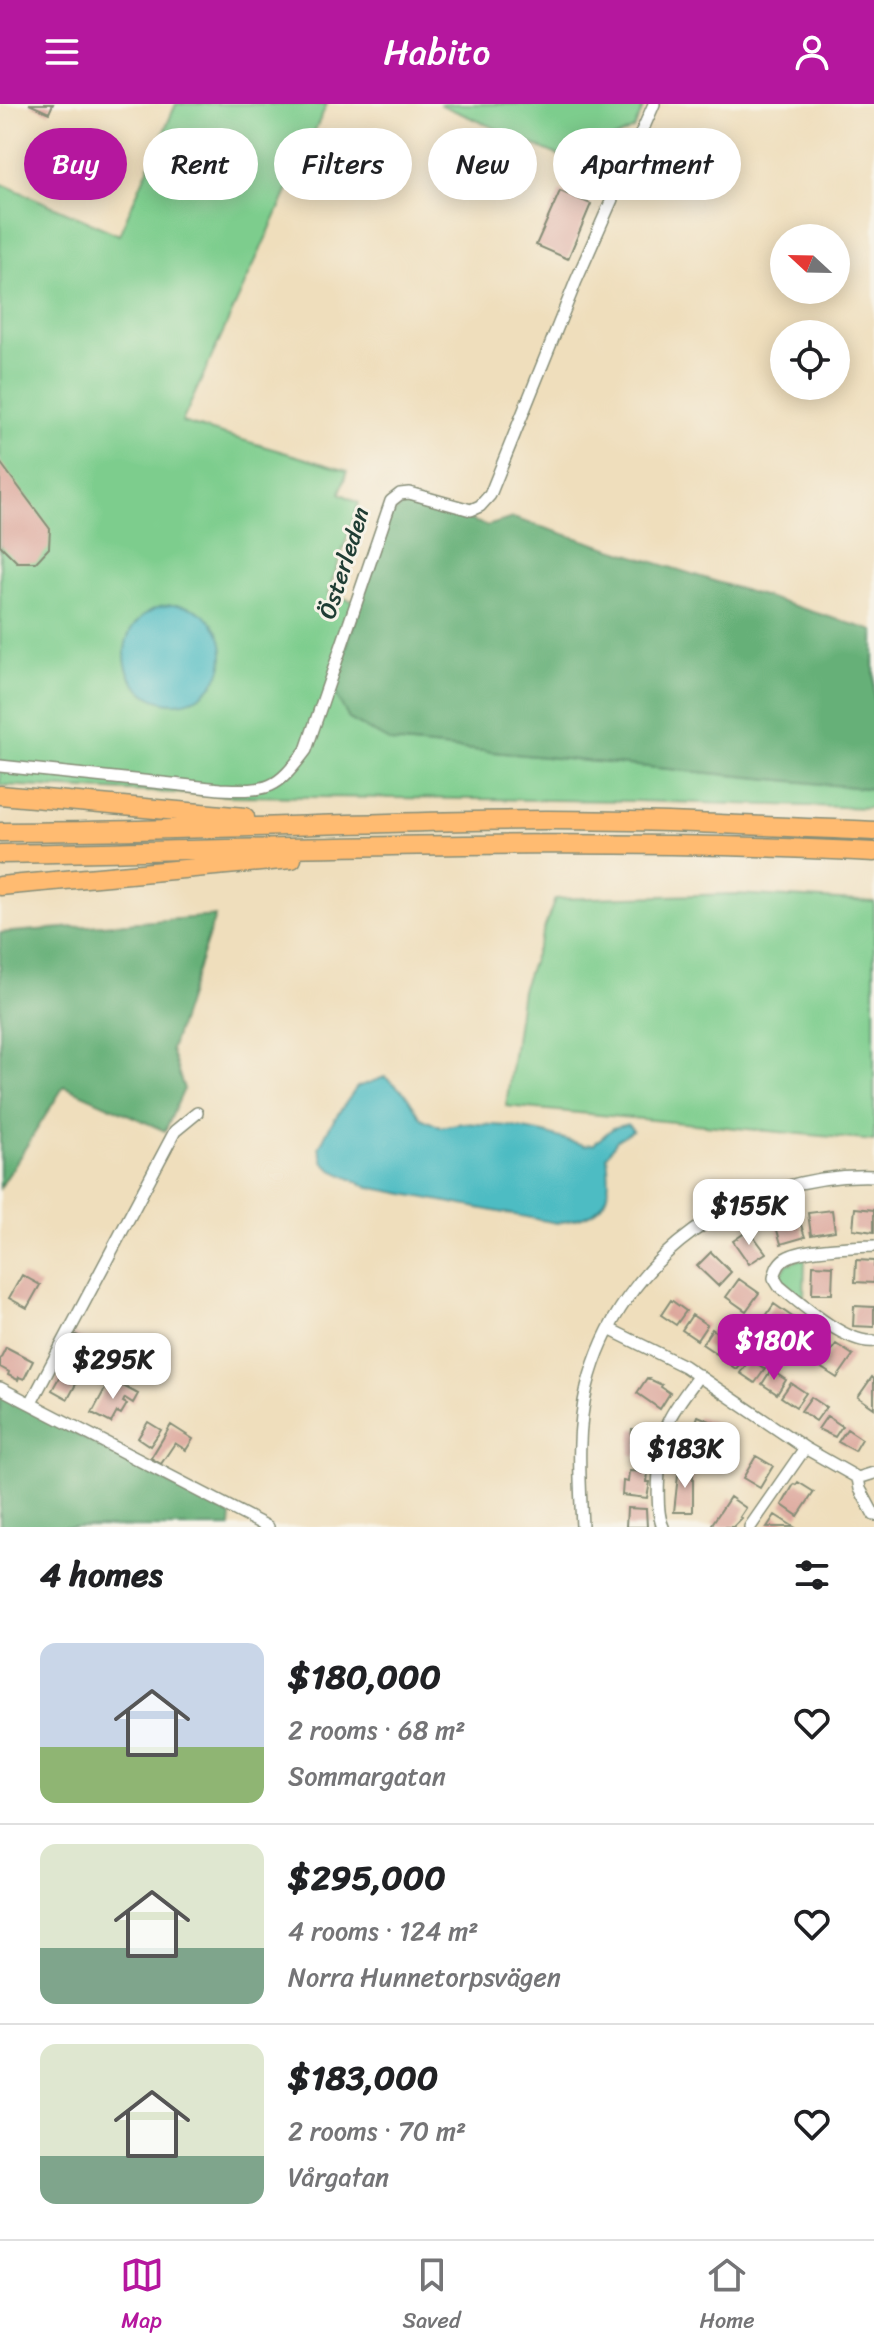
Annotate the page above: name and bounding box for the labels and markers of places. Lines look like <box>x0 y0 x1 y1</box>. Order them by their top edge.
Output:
pin: $155K <box>693 1179 805 1247</box>
pin: $180K <box>718 1314 830 1382</box>
pin: $295K <box>57 1333 169 1401</box>
pin: $183K <box>629 1422 741 1490</box>

